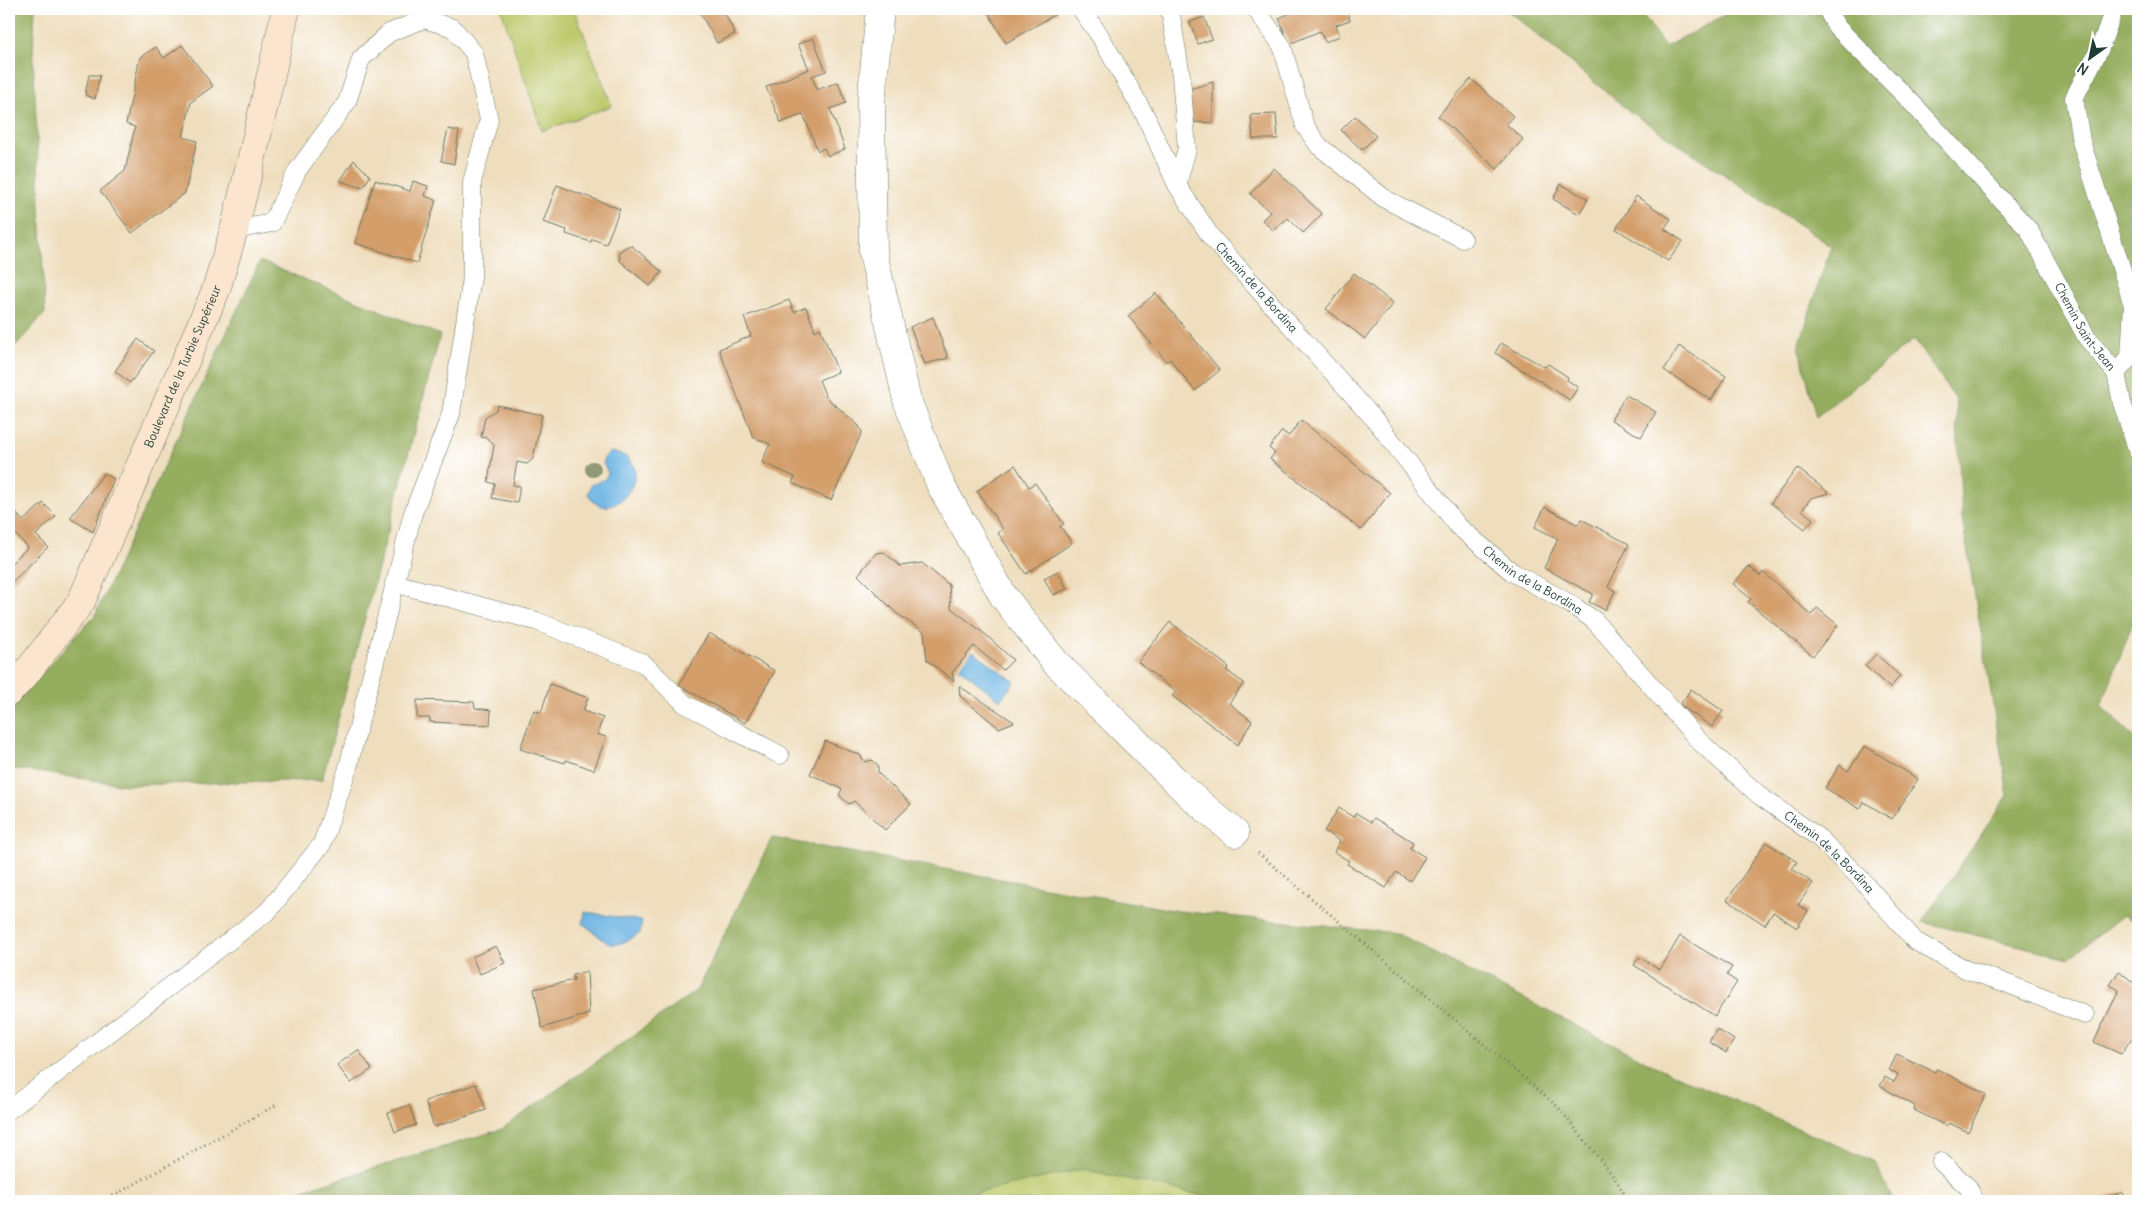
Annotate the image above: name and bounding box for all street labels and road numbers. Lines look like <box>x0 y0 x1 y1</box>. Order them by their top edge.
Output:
street label: Chemin de la Bordina <box>1212 239 1301 336</box>
street label: Chemin Saint-Jean <box>2052 280 2119 374</box>
street label: Boulevard de la Turbie Supérieur <box>141 283 224 450</box>
street label: Chemin de la Bordina <box>1480 542 1586 617</box>
street label: Chemin de la Bordina <box>1781 808 1878 896</box>

